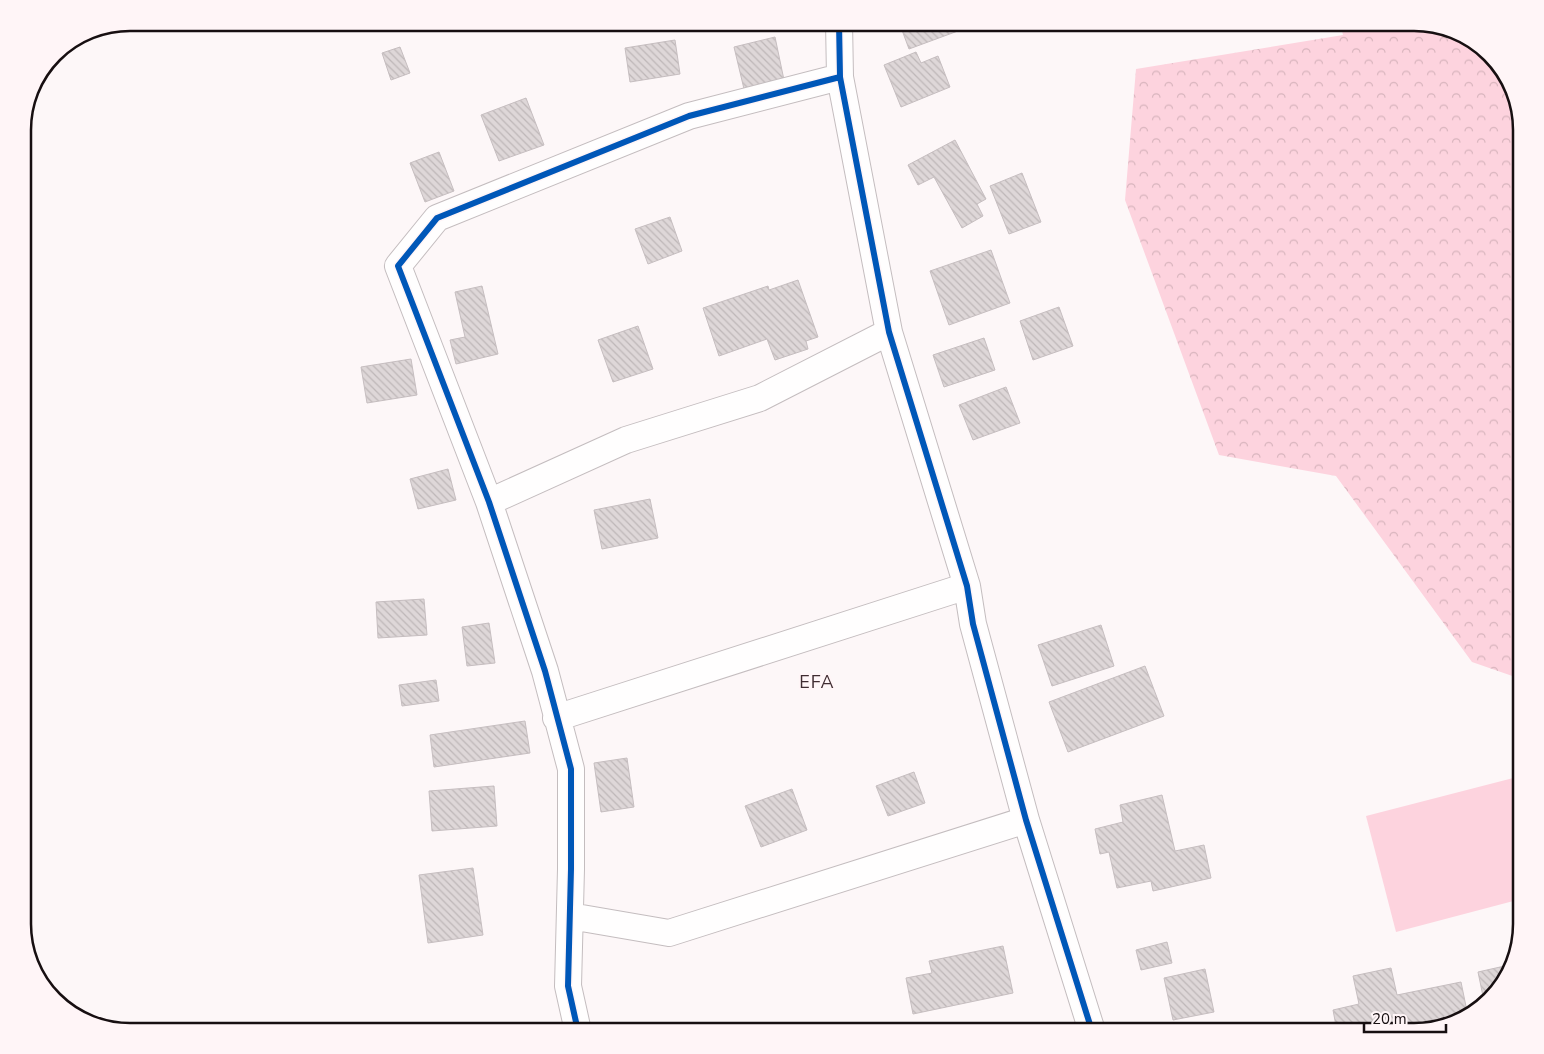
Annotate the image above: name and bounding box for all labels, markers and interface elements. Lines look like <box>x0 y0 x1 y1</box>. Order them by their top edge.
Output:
district label: EFA <box>799 670 835 694</box>
scale bar <box>1364 1002 1446 1034</box>
text: 20 m <box>1372 1009 1407 1029</box>

